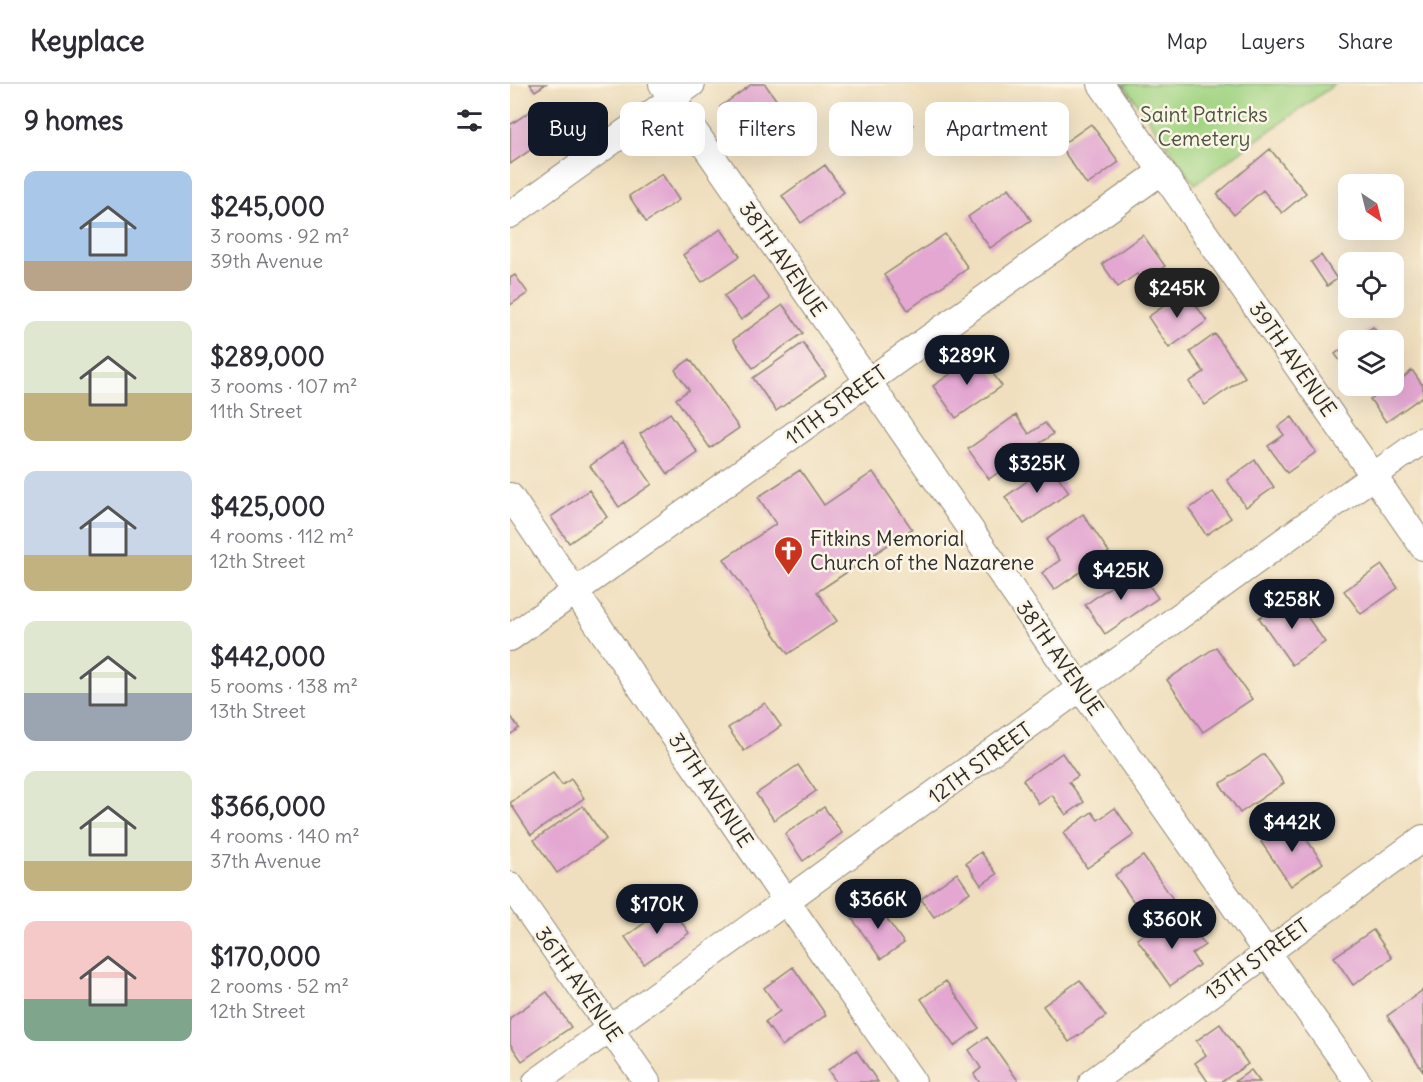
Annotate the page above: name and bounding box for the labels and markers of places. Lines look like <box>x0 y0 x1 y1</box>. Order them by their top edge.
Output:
pin: $245K <box>1135 268 1219 319</box>
pin: $289K <box>925 335 1009 386</box>
pin: $325K <box>995 443 1079 494</box>
place label: Fitkins Memorial Church of the Nazarene <box>810 525 1034 576</box>
church icon: Fitkins Memorial Church of the Nazarene <box>773 534 805 576</box>
pin: $425K <box>1079 550 1163 601</box>
pin: $258K <box>1250 579 1334 630</box>
pin: $442K <box>1250 802 1334 853</box>
pin: $366K <box>836 879 920 930</box>
pin: $170K <box>615 884 699 935</box>
pin: $360K <box>1130 899 1214 950</box>

